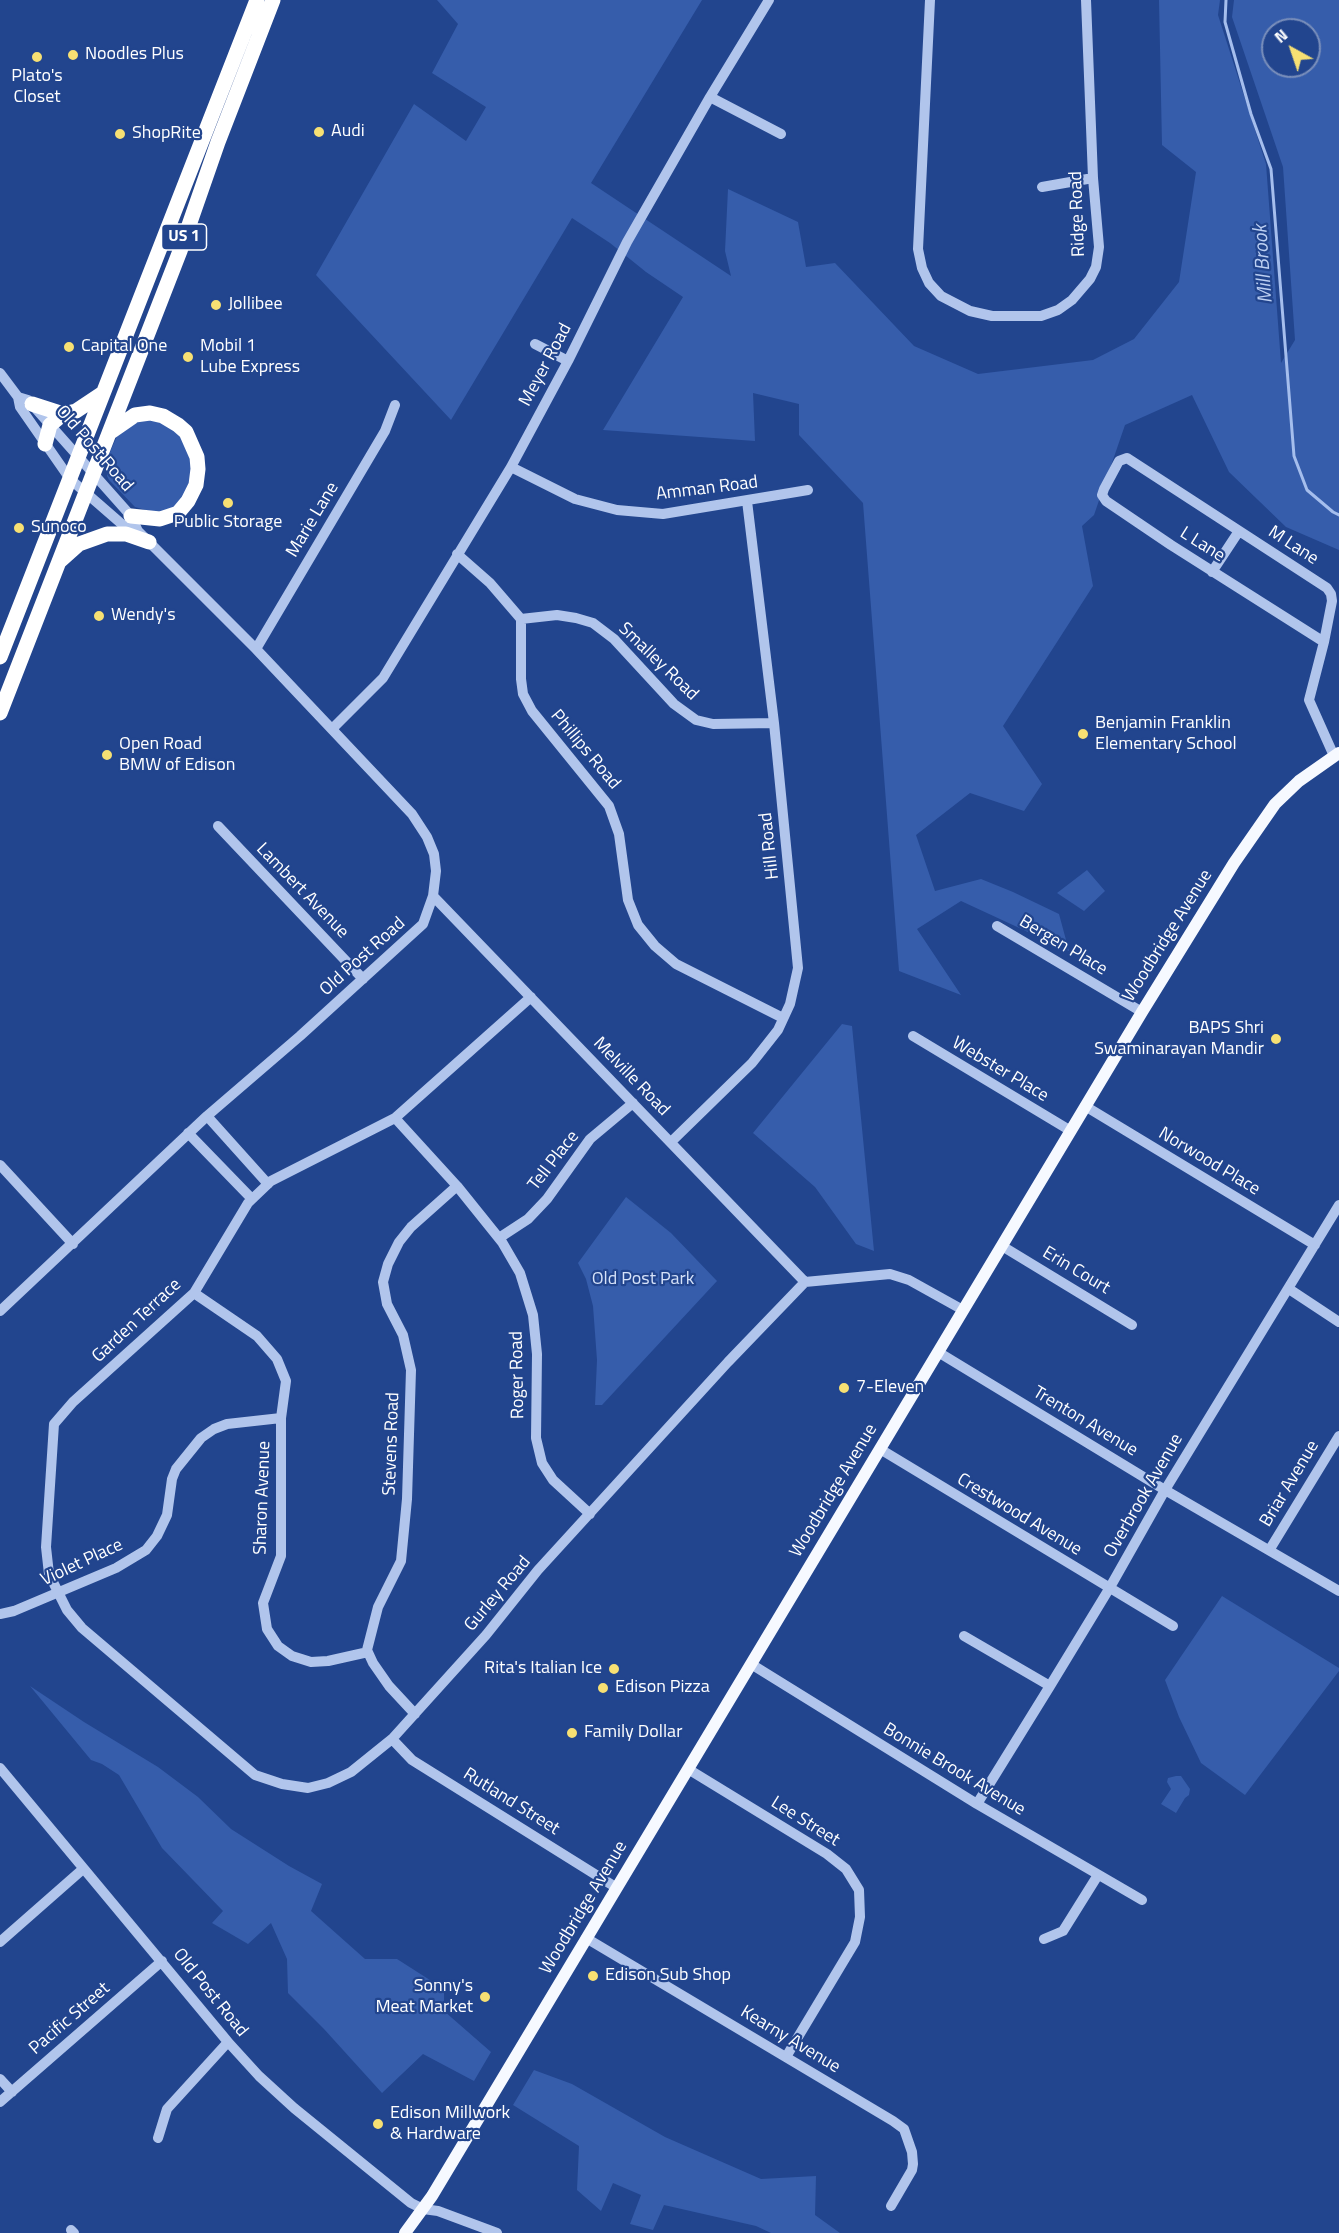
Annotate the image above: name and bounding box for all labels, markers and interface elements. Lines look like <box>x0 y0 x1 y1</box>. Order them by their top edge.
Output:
north arrow <box>1261 18 1321 78</box>
text: N <box>1269 23 1293 49</box>
place label: Noodles Plus <box>85 44 184 66</box>
marker: Noodles Plus <box>66 48 80 62</box>
marker: Plato's Closet <box>30 50 44 64</box>
place label: Plato's Closet <box>11 66 63 109</box>
place label: Audi <box>331 121 365 143</box>
place label: ShopRite <box>132 123 201 145</box>
marker: Audi <box>312 125 326 139</box>
marker: ShopRite <box>113 127 127 141</box>
street label: Ridge Road <box>1066 171 1090 257</box>
road number: US 1 <box>162 224 207 250</box>
water label: Mill Brook <box>1249 224 1279 304</box>
place label: Jollibee <box>228 294 283 316</box>
marker: Jollibee <box>209 298 223 312</box>
street label: Meyer Road <box>515 320 577 410</box>
place label: Capital One <box>81 336 167 358</box>
place label: Mobil 1 Lube Express <box>200 336 300 378</box>
marker: Capital One <box>62 340 76 354</box>
marker: Mobil 1 Lube Express <box>181 350 195 364</box>
street label: Old Post Road <box>51 401 137 497</box>
street label: Amman Road <box>655 472 759 506</box>
street label: Marie Lane <box>282 479 344 561</box>
marker: Public Storage <box>221 496 235 510</box>
place label: Public Storage <box>174 512 282 534</box>
place label: Sunoco <box>31 517 87 539</box>
marker: Sunoco <box>12 521 26 535</box>
street label: M Lane <box>1264 522 1322 570</box>
street label: L Lane <box>1176 523 1228 567</box>
place label: Wendy's <box>111 605 176 627</box>
marker: Wendy's <box>92 609 106 623</box>
street label: Smalley Road <box>614 619 702 705</box>
street label: Phillips Road <box>545 706 625 794</box>
place label: Benjamin Franklin Elementary School <box>1095 713 1237 756</box>
marker: Benjamin Franklin Elementary School <box>1076 727 1090 741</box>
place label: Open Road BMW of Edison <box>119 734 235 777</box>
marker: Open Road BMW of Edison <box>100 748 114 762</box>
street label: Hill Road <box>756 811 784 881</box>
street label: Lambert Avenue <box>251 839 353 943</box>
street label: Woodbridge Avenue <box>1119 866 1217 1006</box>
street label: Bergen Place <box>1015 911 1111 981</box>
street label: Old Post Road <box>316 913 410 1001</box>
place label: BAPS Shri Swaminarayan Mandir <box>1094 1018 1264 1060</box>
marker: BAPS Shri Swaminarayan Mandir <box>1269 1032 1283 1046</box>
street label: Melville Road <box>588 1033 674 1121</box>
street label: Webster Place <box>948 1033 1052 1107</box>
street label: Norwood Place <box>1154 1123 1264 1201</box>
street label: Tell Place <box>524 1127 584 1195</box>
street label: Erin Court <box>1038 1242 1114 1300</box>
park label: Old Post Park <box>592 1269 694 1291</box>
street label: Garden Terrace <box>88 1274 186 1368</box>
street label: Roger Road <box>506 1331 530 1419</box>
place label: 7-Eleven <box>856 1377 924 1399</box>
marker: 7-Eleven <box>837 1381 851 1395</box>
street label: Trenton Avenue <box>1029 1382 1141 1462</box>
street label: Stevens Road <box>379 1392 405 1496</box>
street label: Woodbridge Avenue <box>786 1420 882 1562</box>
street label: Overbrook Avenue <box>1100 1430 1188 1562</box>
street label: Briar Avenue <box>1256 1437 1324 1531</box>
street label: Sharon Avenue <box>250 1441 276 1555</box>
street label: Crestwood Avenue <box>953 1469 1085 1561</box>
street label: Violet Place <box>38 1535 126 1591</box>
street label: Gurley Road <box>460 1552 536 1636</box>
place label: Rita's Italian Ice <box>484 1658 602 1680</box>
marker: Rita's Italian Ice <box>607 1662 621 1676</box>
place label: Edison Pizza <box>615 1677 710 1699</box>
marker: Edison Pizza <box>596 1681 610 1695</box>
street label: Bonnie Brook Avenue <box>879 1719 1029 1821</box>
place label: Family Dollar <box>584 1722 682 1744</box>
marker: Family Dollar <box>565 1726 579 1740</box>
street label: Rutland Street <box>459 1764 563 1840</box>
street label: Lee Street <box>767 1792 843 1852</box>
street label: Woodbridge Avenue <box>536 1837 632 1979</box>
street label: Old Post Road <box>168 1945 252 2041</box>
place label: Edison Sub Shop <box>605 1965 731 1987</box>
marker: Edison Sub Shop <box>586 1969 600 1983</box>
place label: Sonny's Meat Market <box>375 1976 473 2018</box>
street label: Pacific Street <box>25 1978 115 2060</box>
marker: Sonny's Meat Market <box>478 1990 492 2004</box>
street label: Kearny Avenue <box>736 2002 844 2078</box>
place label: Edison Millwork & Hardware <box>390 2103 510 2146</box>
marker: Edison Millwork & Hardware <box>371 2117 385 2131</box>

